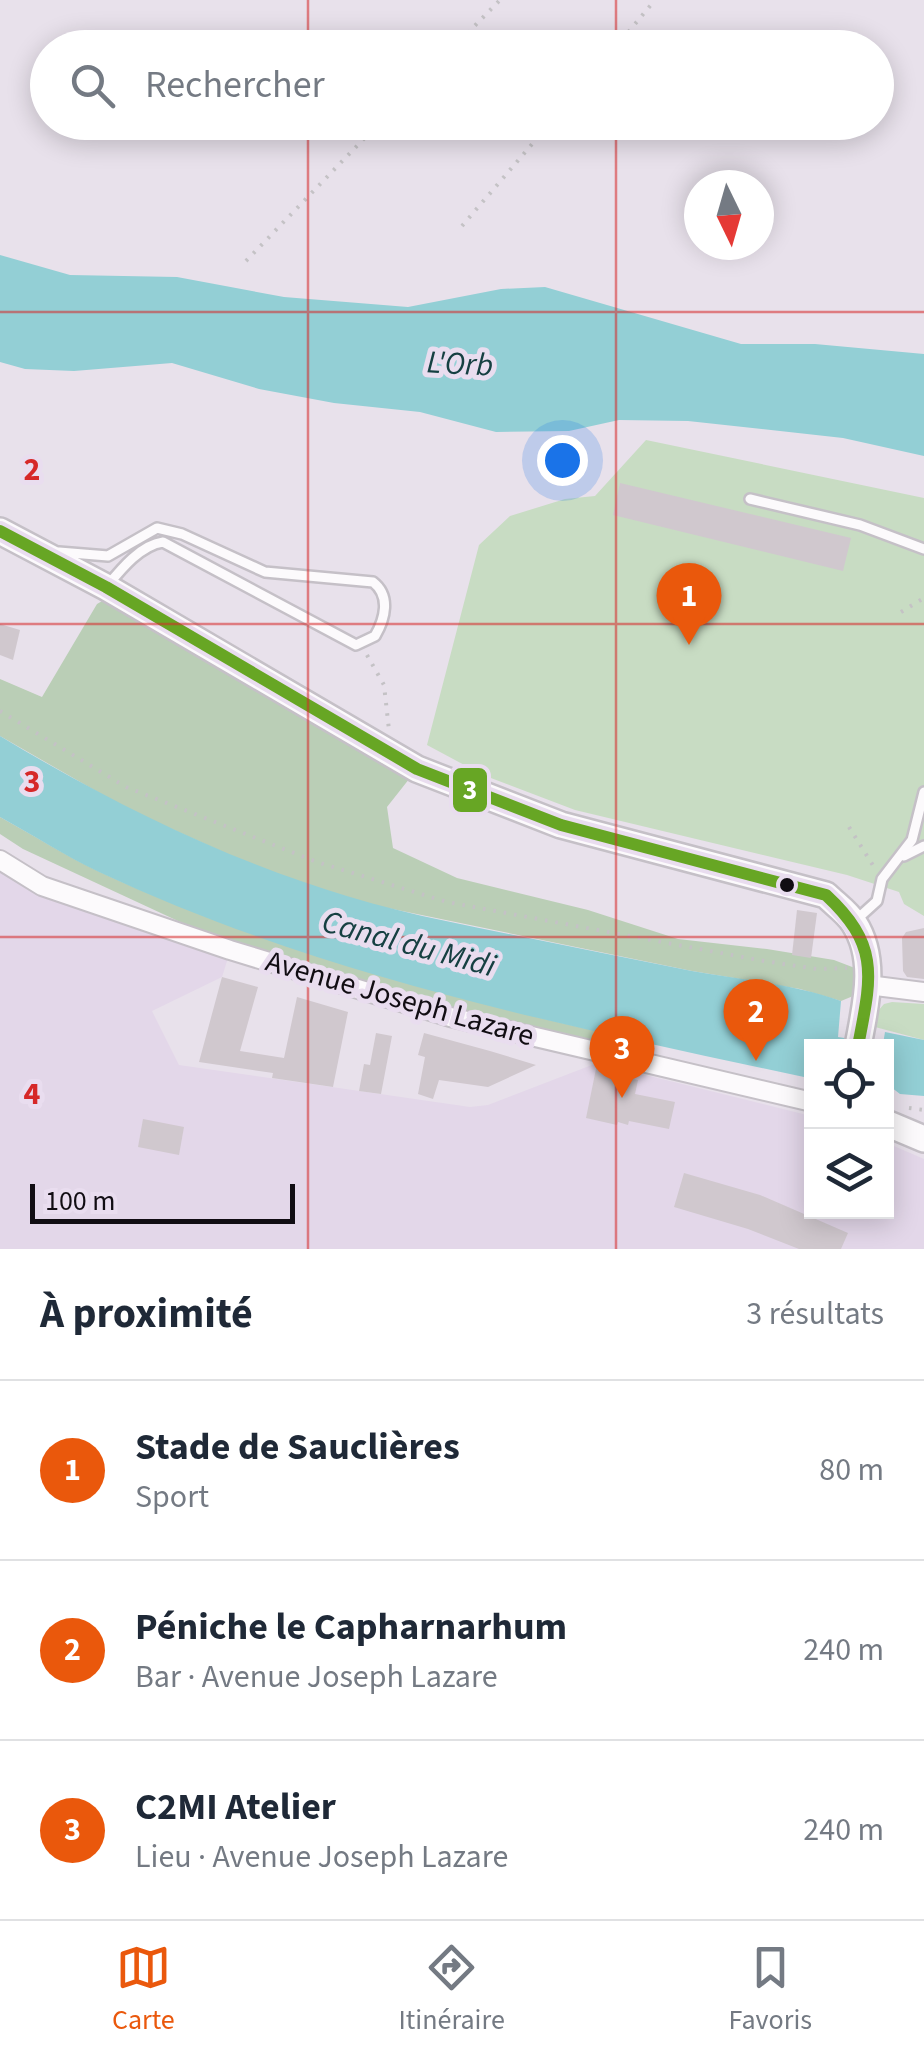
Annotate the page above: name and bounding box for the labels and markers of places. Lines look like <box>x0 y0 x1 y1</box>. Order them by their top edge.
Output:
pin: 1 <box>656 562 722 645</box>
unlabelled marker <box>777 875 797 895</box>
pin: 2 <box>724 978 788 1061</box>
pin: 3 <box>590 1016 654 1098</box>

